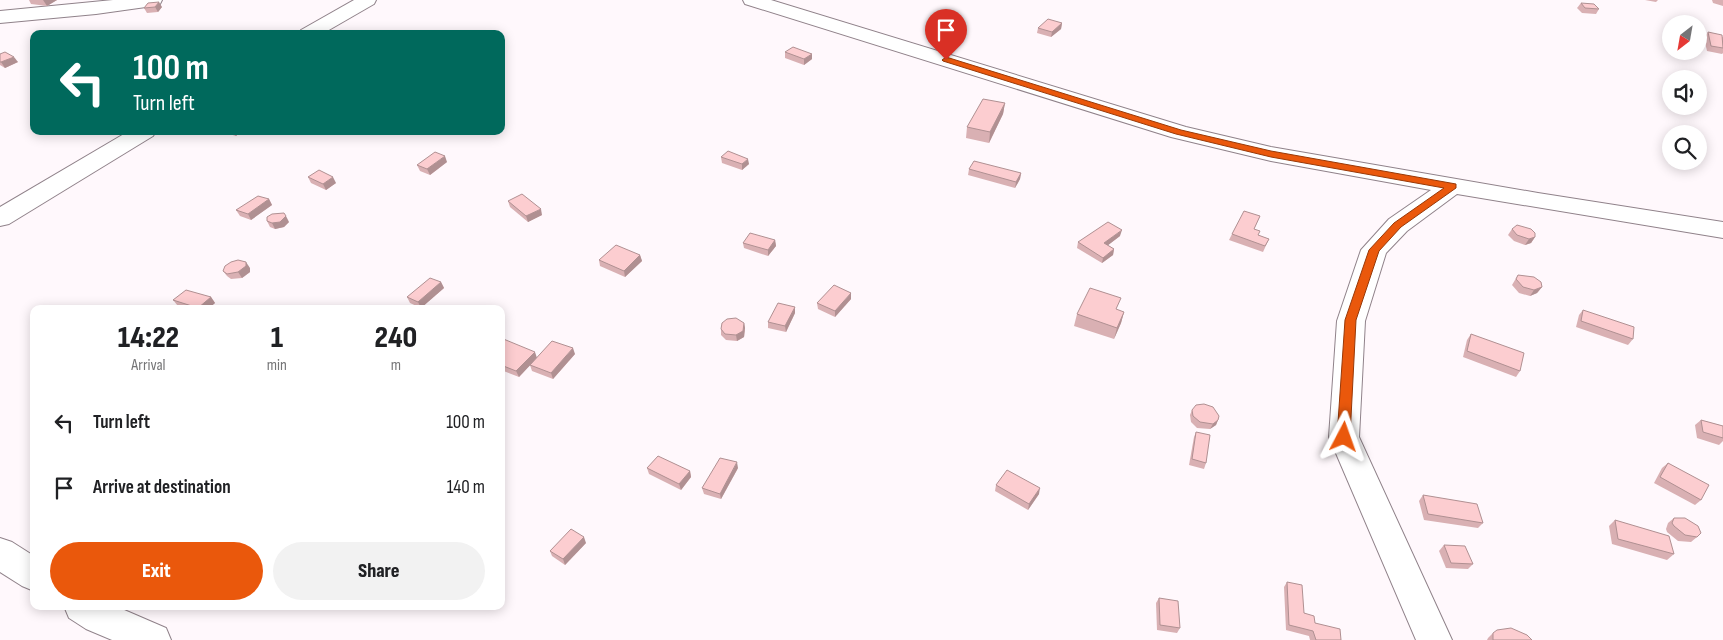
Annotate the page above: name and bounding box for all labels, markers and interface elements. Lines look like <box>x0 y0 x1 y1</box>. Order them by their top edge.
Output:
pin <box>925 9 967 60</box>
north arrow <box>1662 15 1708 60</box>
map controls <box>1662 15 1707 170</box>
icon: arrive <box>932 16 960 44</box>
text: 100 m <box>133 47 209 90</box>
icon: left <box>50 50 115 115</box>
button: sound <box>1662 70 1707 115</box>
text: Turn left <box>133 90 195 117</box>
button: search <box>1662 125 1707 170</box>
text: 14:22 <box>118 320 179 356</box>
text: 1 <box>271 320 283 356</box>
text: 240 <box>375 320 417 356</box>
text: Arrival <box>131 356 166 375</box>
text: min <box>267 356 287 375</box>
text: m <box>391 356 401 375</box>
icon: left <box>50 409 78 437</box>
position arrow <box>1317 410 1369 462</box>
text: Turn left <box>93 411 150 434</box>
text: 100 m <box>446 411 485 434</box>
icon: arrive <box>50 474 78 502</box>
text: Arrive at destination <box>93 476 231 499</box>
text: 140 m <box>447 476 485 499</box>
button: Exit <box>50 542 263 600</box>
button: Share <box>273 542 485 600</box>

